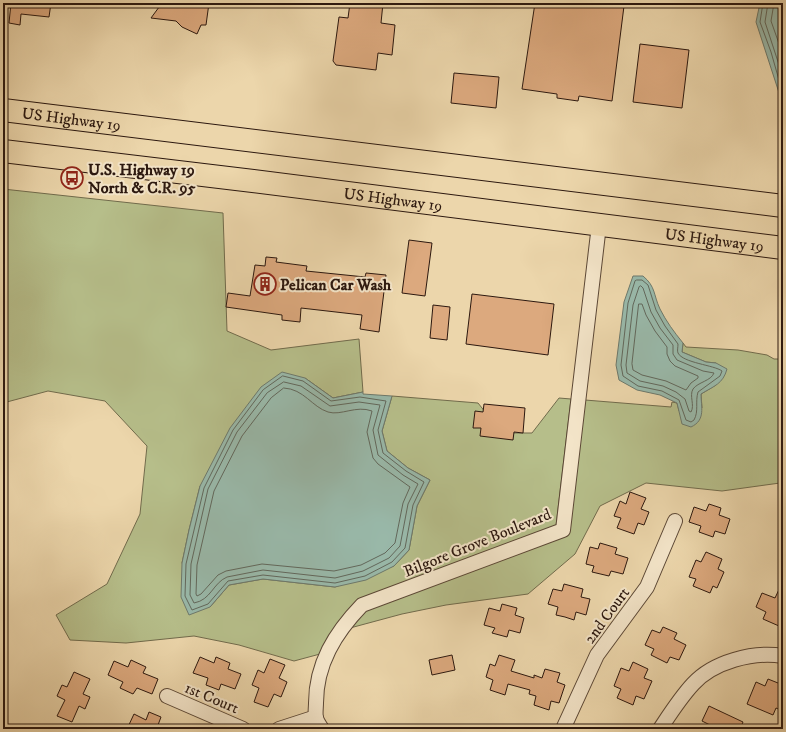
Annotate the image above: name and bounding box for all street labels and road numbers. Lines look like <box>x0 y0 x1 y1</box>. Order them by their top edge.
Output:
street label: US Highway 19 <box>21 103 122 135</box>
street label: US Highway 19 <box>342 184 444 216</box>
street label: US Highway 19 <box>664 224 765 257</box>
street label: Bilgore Grove Boulevard <box>401 504 554 582</box>
street label: 2nd Court <box>580 583 634 648</box>
street label: 1st Court <box>181 678 242 718</box>

